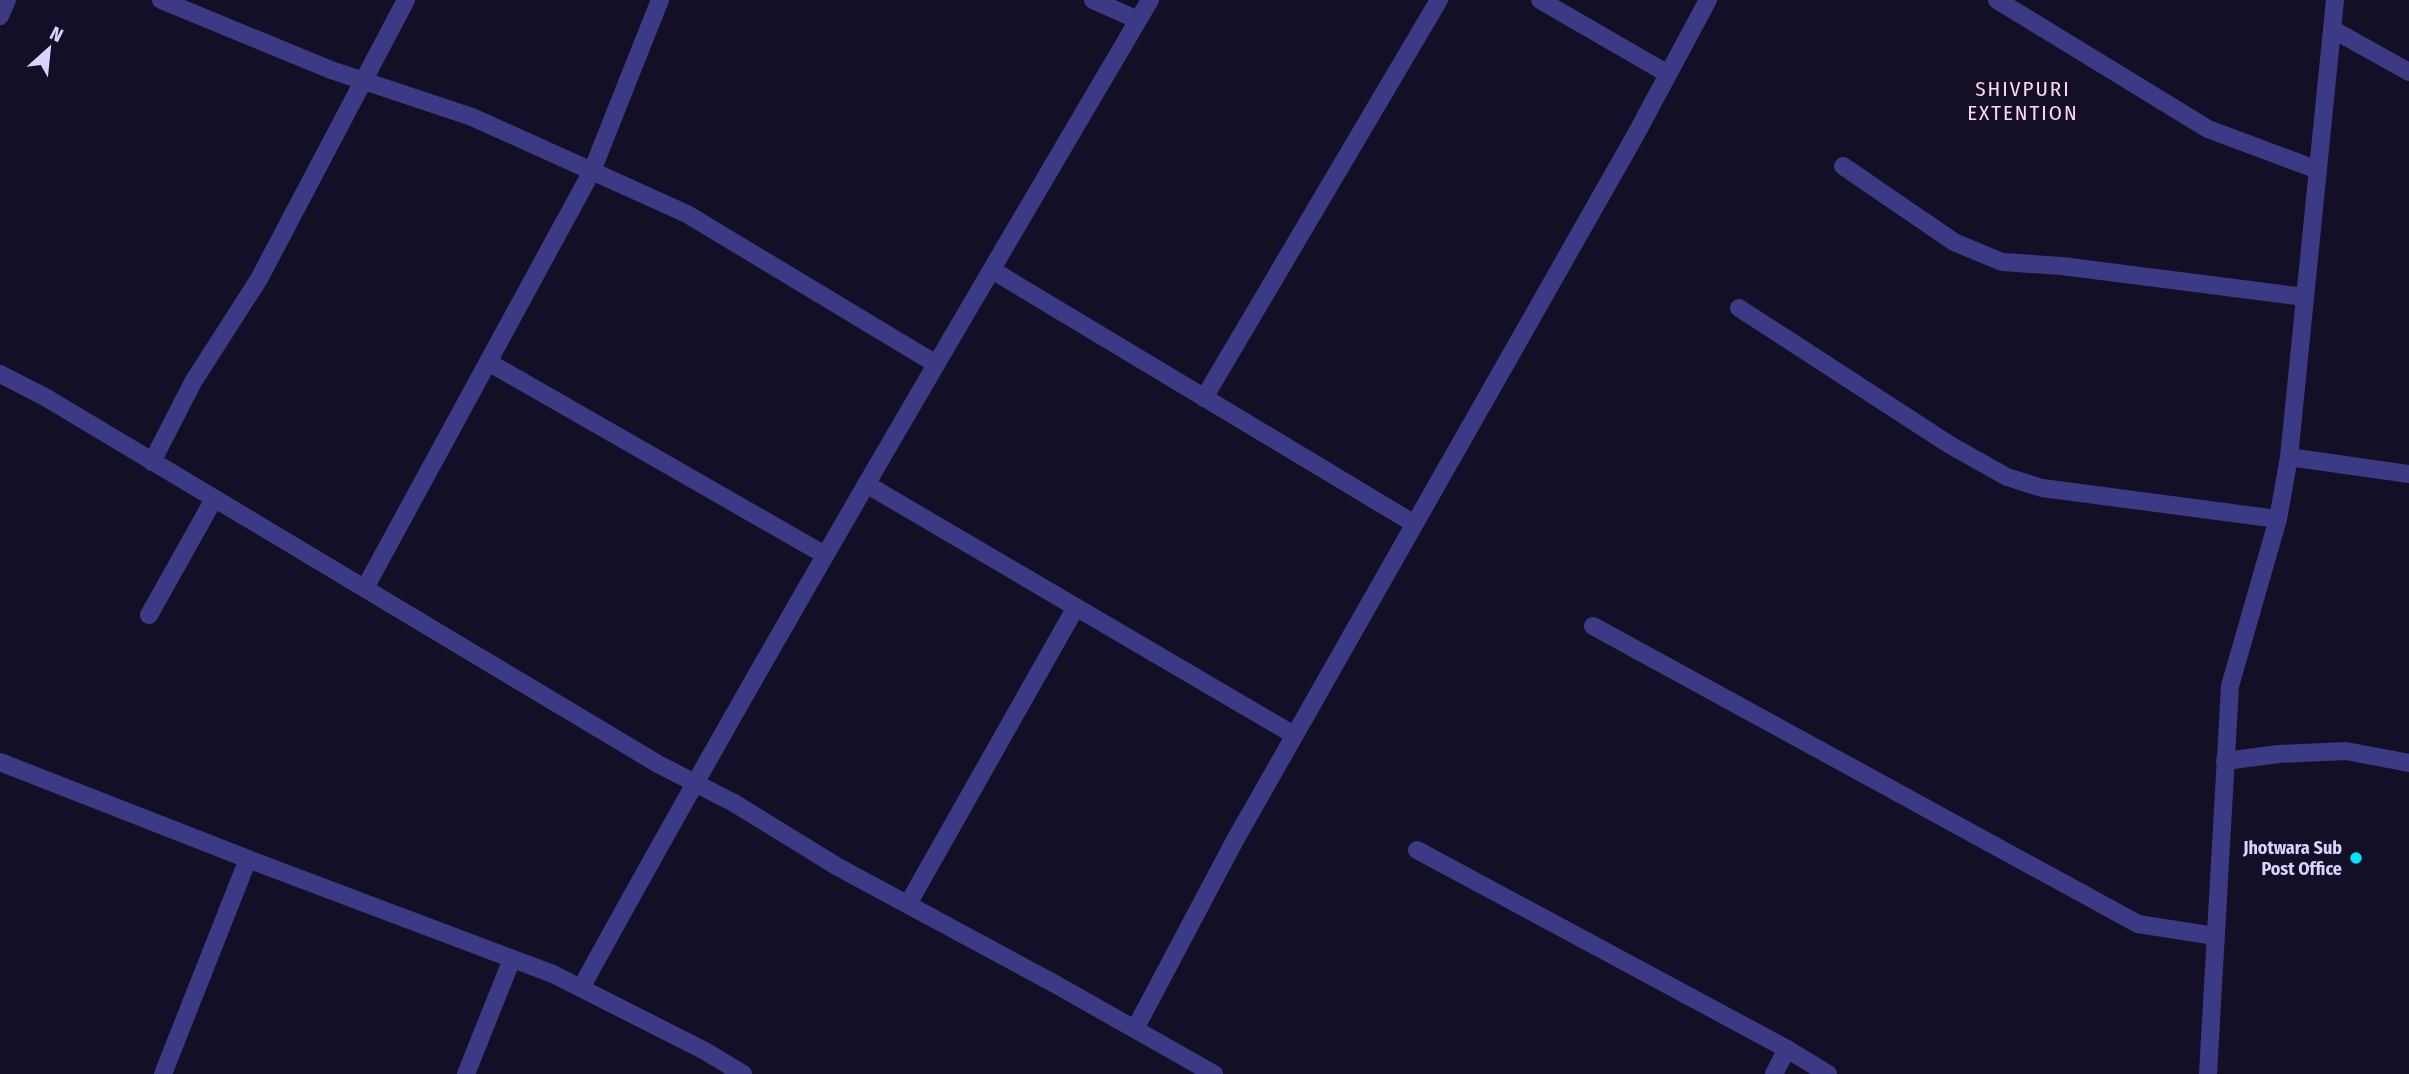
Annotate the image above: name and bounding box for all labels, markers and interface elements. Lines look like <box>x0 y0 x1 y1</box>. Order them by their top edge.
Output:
north arrow <box>14 14 84 84</box>
text: N <box>46 21 67 47</box>
district label: SHIVPURI EXTENTION <box>1967 76 2079 126</box>
place label: Jhotwara Sub Post Office <box>2242 837 2342 880</box>
marker: Jhotwara Sub Post Office <box>2348 850 2364 866</box>

